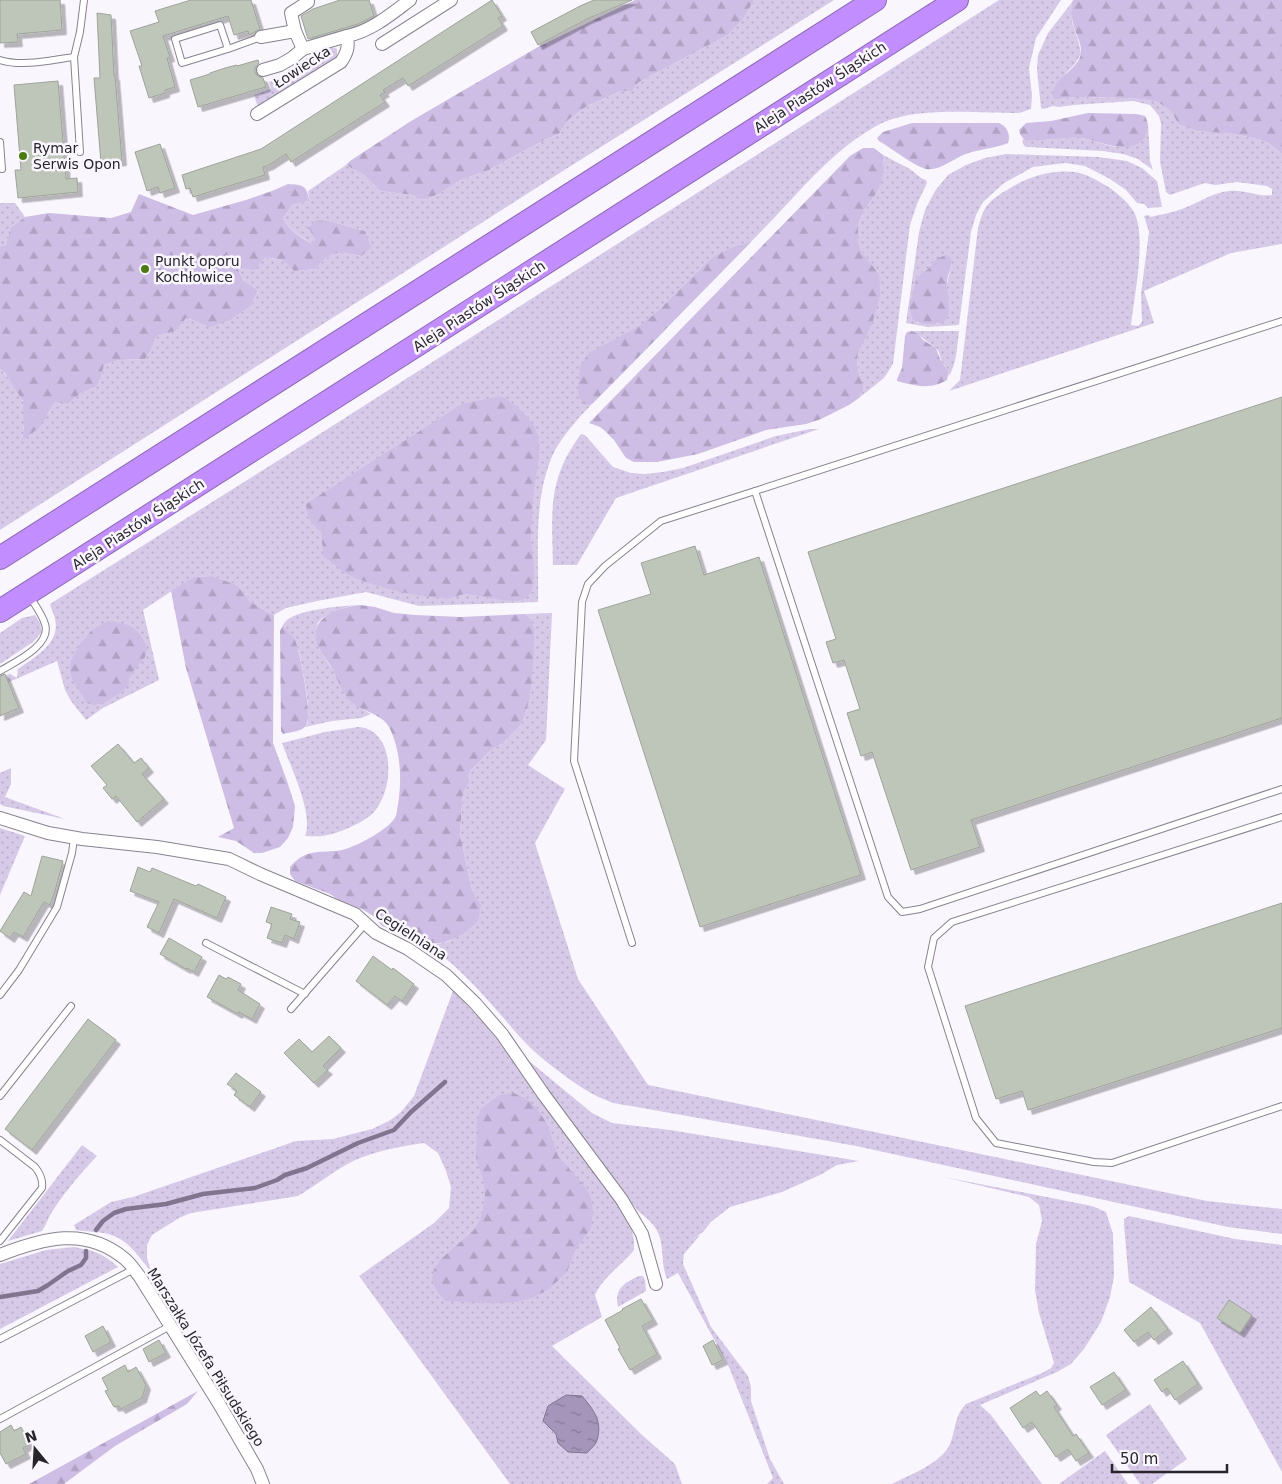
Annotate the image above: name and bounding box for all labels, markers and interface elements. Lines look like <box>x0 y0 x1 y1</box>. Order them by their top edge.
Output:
street label: Aleja Piastów Śląskich <box>750 37 889 136</box>
street label: Łowiecka <box>270 43 333 92</box>
place label: Rymar Serwis Opon <box>33 140 121 172</box>
marker: Rymar Serwis Opon <box>17 150 29 162</box>
place label: Punkt oporu Kochłowice <box>155 253 240 285</box>
street label: Aleja Piastów Śląskich <box>409 256 548 355</box>
marker: Punkt oporu Kochłowice <box>139 263 151 275</box>
street label: Aleja Piastów Śląskich <box>68 474 207 573</box>
street label: Cegielniana <box>372 905 450 963</box>
street label: Marszałka Józefa Piłsudskiego <box>144 1265 268 1449</box>
north arrow <box>10 1424 60 1474</box>
text: N <box>23 1427 39 1446</box>
scale bar <box>1112 1442 1227 1474</box>
text: 50 m <box>1120 1450 1158 1468</box>

